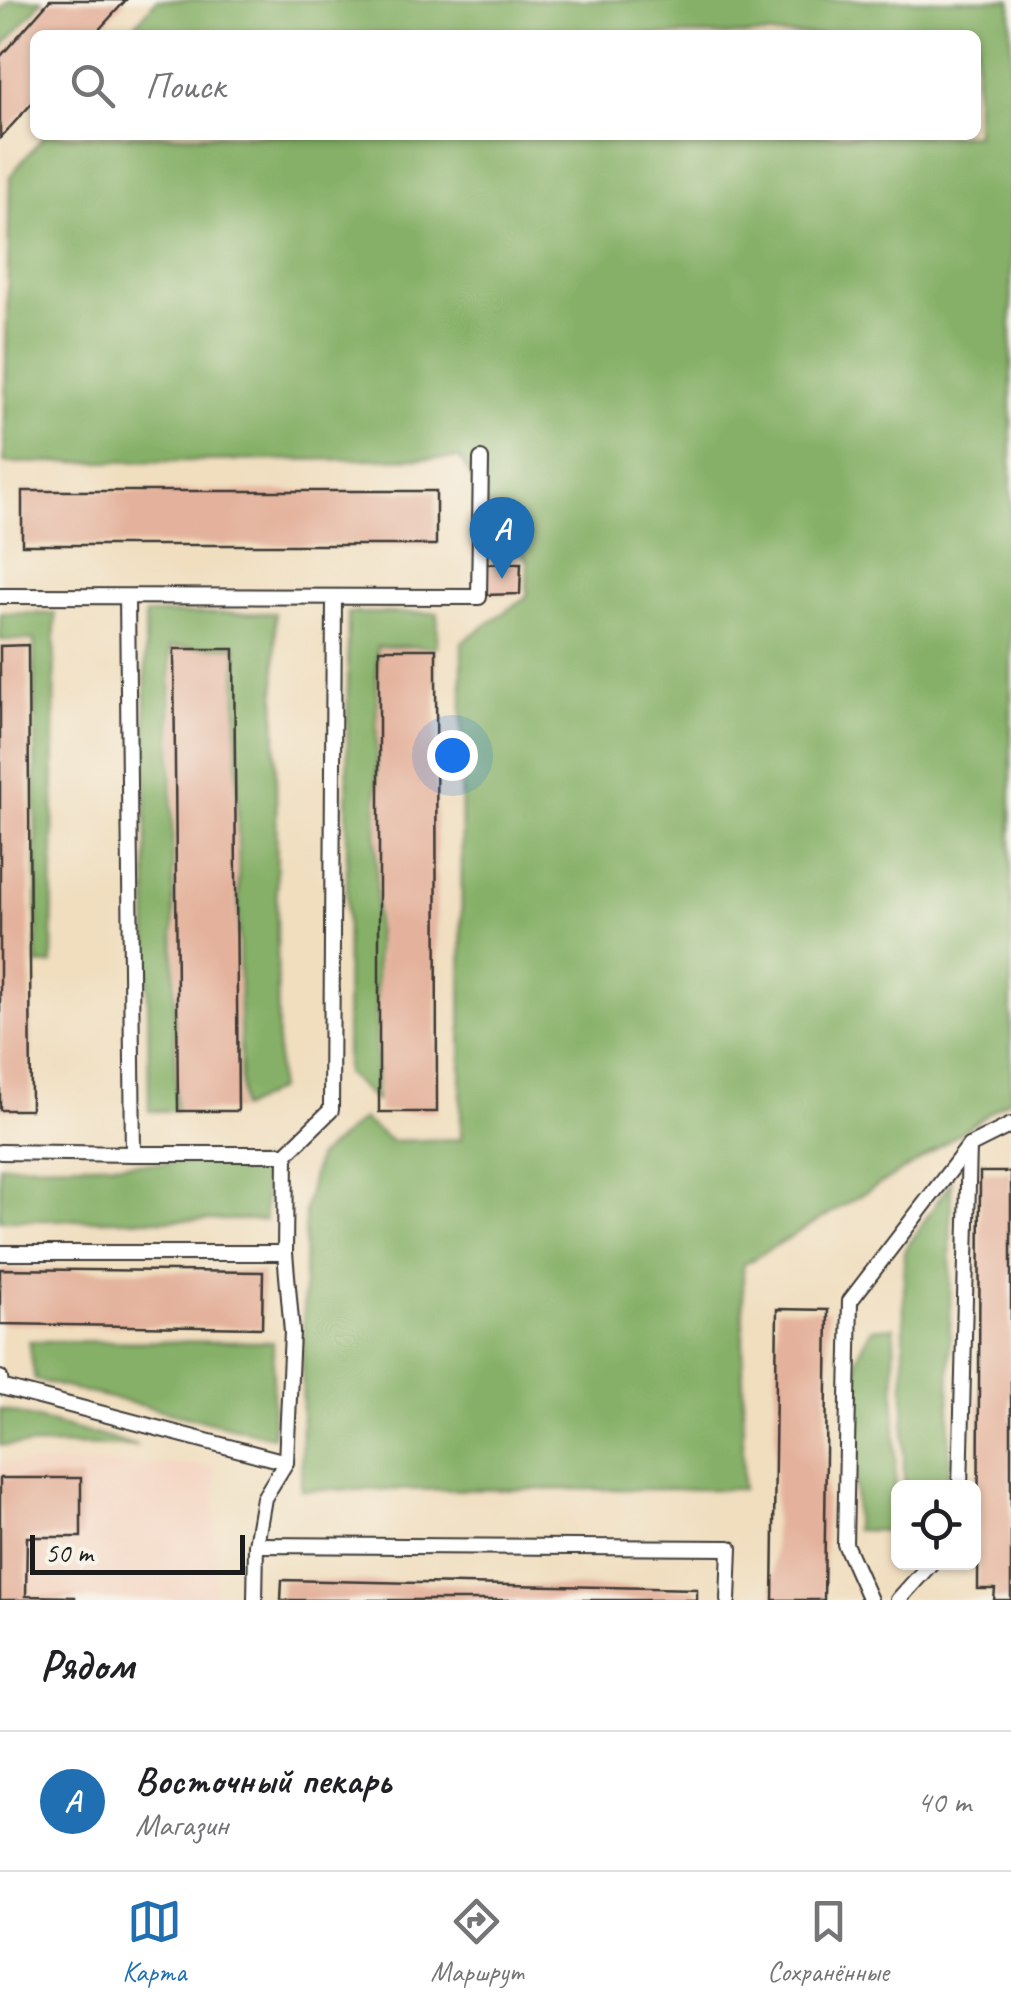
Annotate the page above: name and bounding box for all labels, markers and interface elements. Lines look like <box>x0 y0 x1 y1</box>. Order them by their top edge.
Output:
search box <box>30 30 981 140</box>
icon: search <box>65 58 120 113</box>
text: Поиск <box>145 62 225 109</box>
pin: A <box>470 496 534 579</box>
your location <box>427 730 478 781</box>
map controls <box>891 1480 981 1570</box>
button: locate <box>891 1480 981 1570</box>
scale bar <box>30 1530 245 1574</box>
text: 50 m <box>45 1535 93 1570</box>
text: Рядом <box>40 1639 134 1692</box>
text: Восточный пекарь <box>135 1757 391 1804</box>
text: A <box>64 1781 81 1822</box>
text: 40 m <box>917 1781 971 1822</box>
text: Магазин <box>135 1804 228 1845</box>
tab: Карта <box>122 1894 186 1989</box>
tab: Маршрут <box>431 1894 523 1989</box>
tab: Сохранённые <box>767 1894 889 1989</box>

